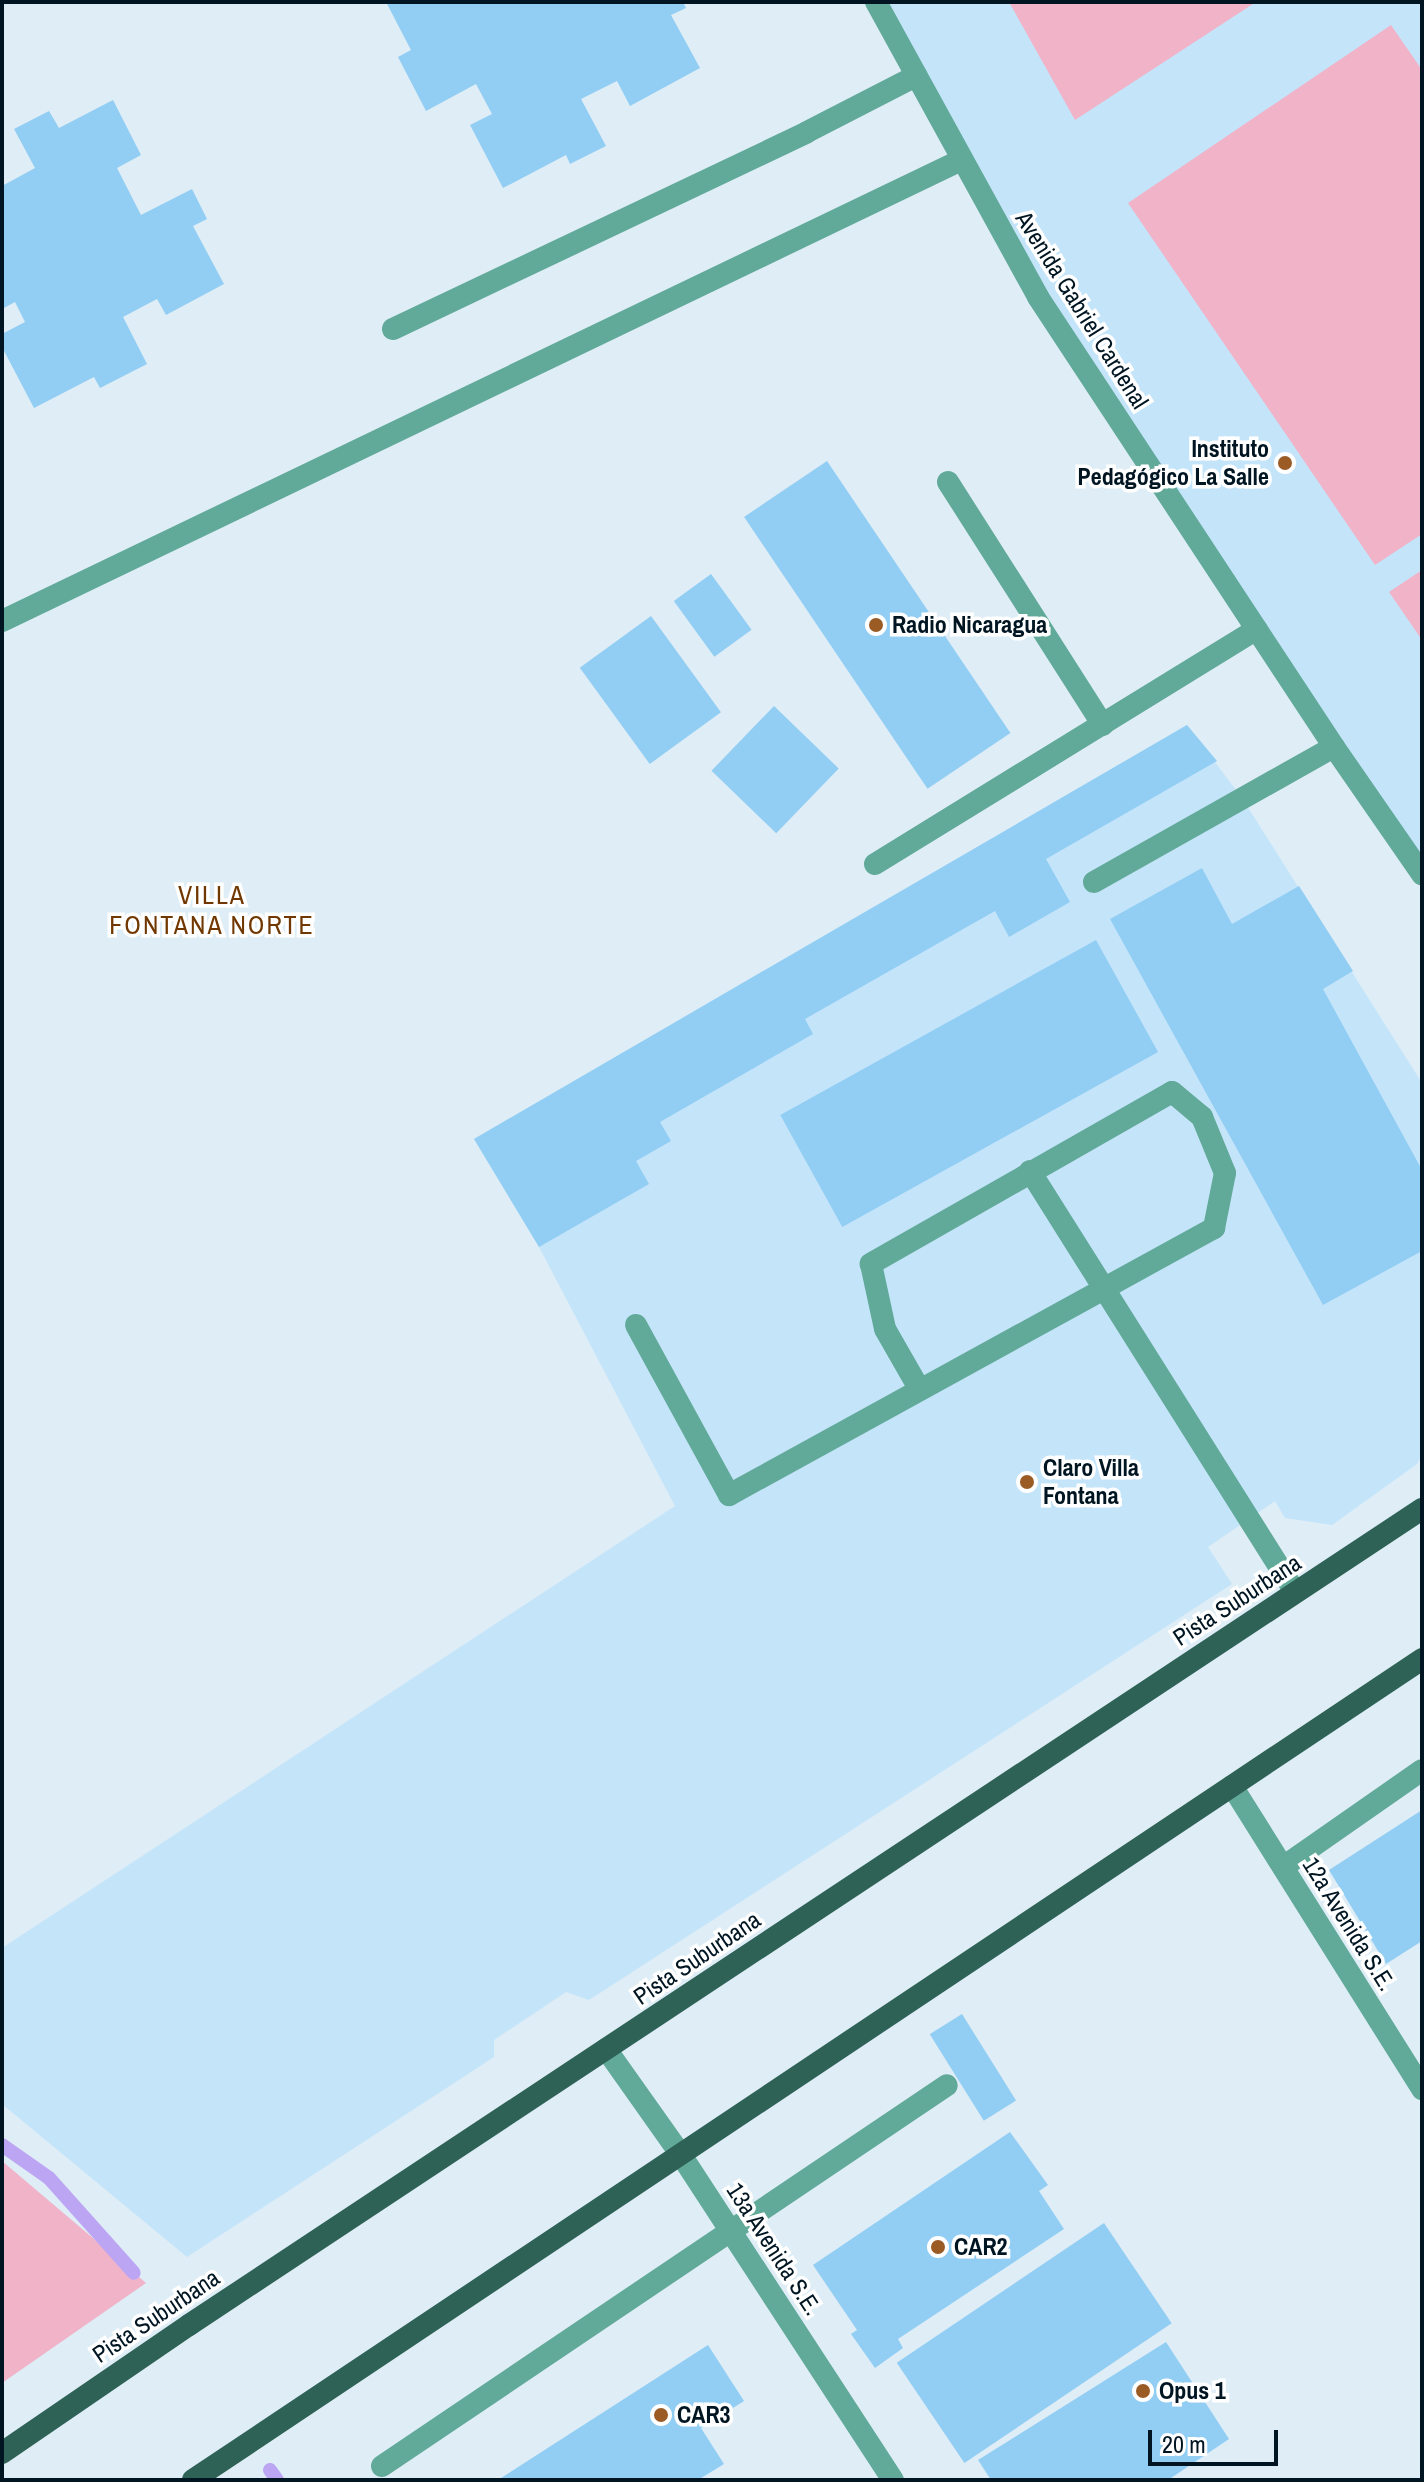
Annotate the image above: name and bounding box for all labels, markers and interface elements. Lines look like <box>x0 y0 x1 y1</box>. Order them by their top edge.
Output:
street label: Avenida Gabriel Cardenal <box>1010 206 1154 414</box>
place label: Instituto Pedagógico La Salle <box>1078 435 1269 491</box>
marker: Instituto Pedagógico La Salle <box>1276 454 1294 472</box>
place label: Radio Nicaragua <box>892 611 1047 639</box>
marker: Radio Nicaragua <box>867 616 885 634</box>
district label: VILLA FONTANA NORTE <box>109 879 315 940</box>
place label: Claro Villa Fontana <box>1043 1454 1139 1510</box>
marker: Claro Villa Fontana <box>1018 1473 1036 1491</box>
street label: Pista Suburbana <box>1168 1548 1306 1652</box>
street label: 12a Avenida S.E. <box>1296 1852 1402 1996</box>
street label: Pista Suburbana <box>628 1905 766 2011</box>
street label: 13a Avenida S.E. <box>720 2177 828 2321</box>
place label: CAR2 <box>954 2233 1008 2261</box>
marker: CAR2 <box>929 2238 947 2256</box>
street label: Pista Suburbana <box>87 2263 225 2369</box>
place label: Opus 1 <box>1159 2377 1226 2405</box>
marker: Opus 1 <box>1134 2382 1152 2400</box>
place label: CAR3 <box>677 2401 731 2429</box>
marker: CAR3 <box>652 2406 670 2424</box>
scale bar <box>1152 2414 1282 2464</box>
text: 20 m <box>1162 2428 1206 2460</box>

